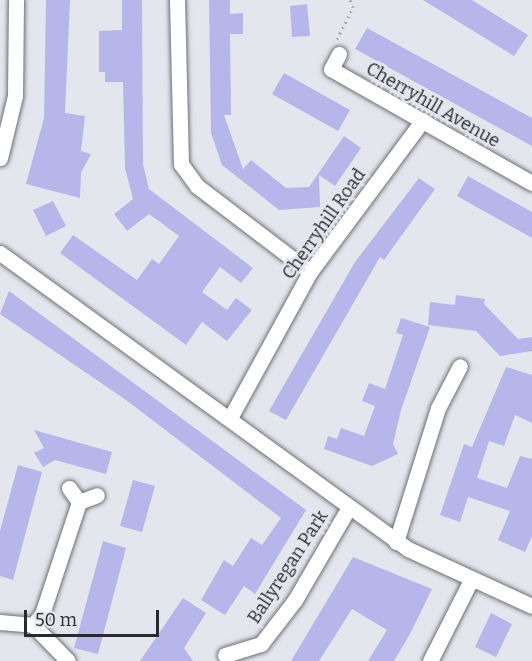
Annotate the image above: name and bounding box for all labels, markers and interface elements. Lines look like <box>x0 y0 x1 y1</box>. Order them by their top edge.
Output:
street label: Cherryhill Avenue <box>362 58 504 152</box>
street label: Cherryhill Road <box>278 164 370 284</box>
street label: Ballyregan Park <box>243 506 333 628</box>
scale bar <box>27 598 162 636</box>
text: 50 m <box>35 609 77 631</box>

